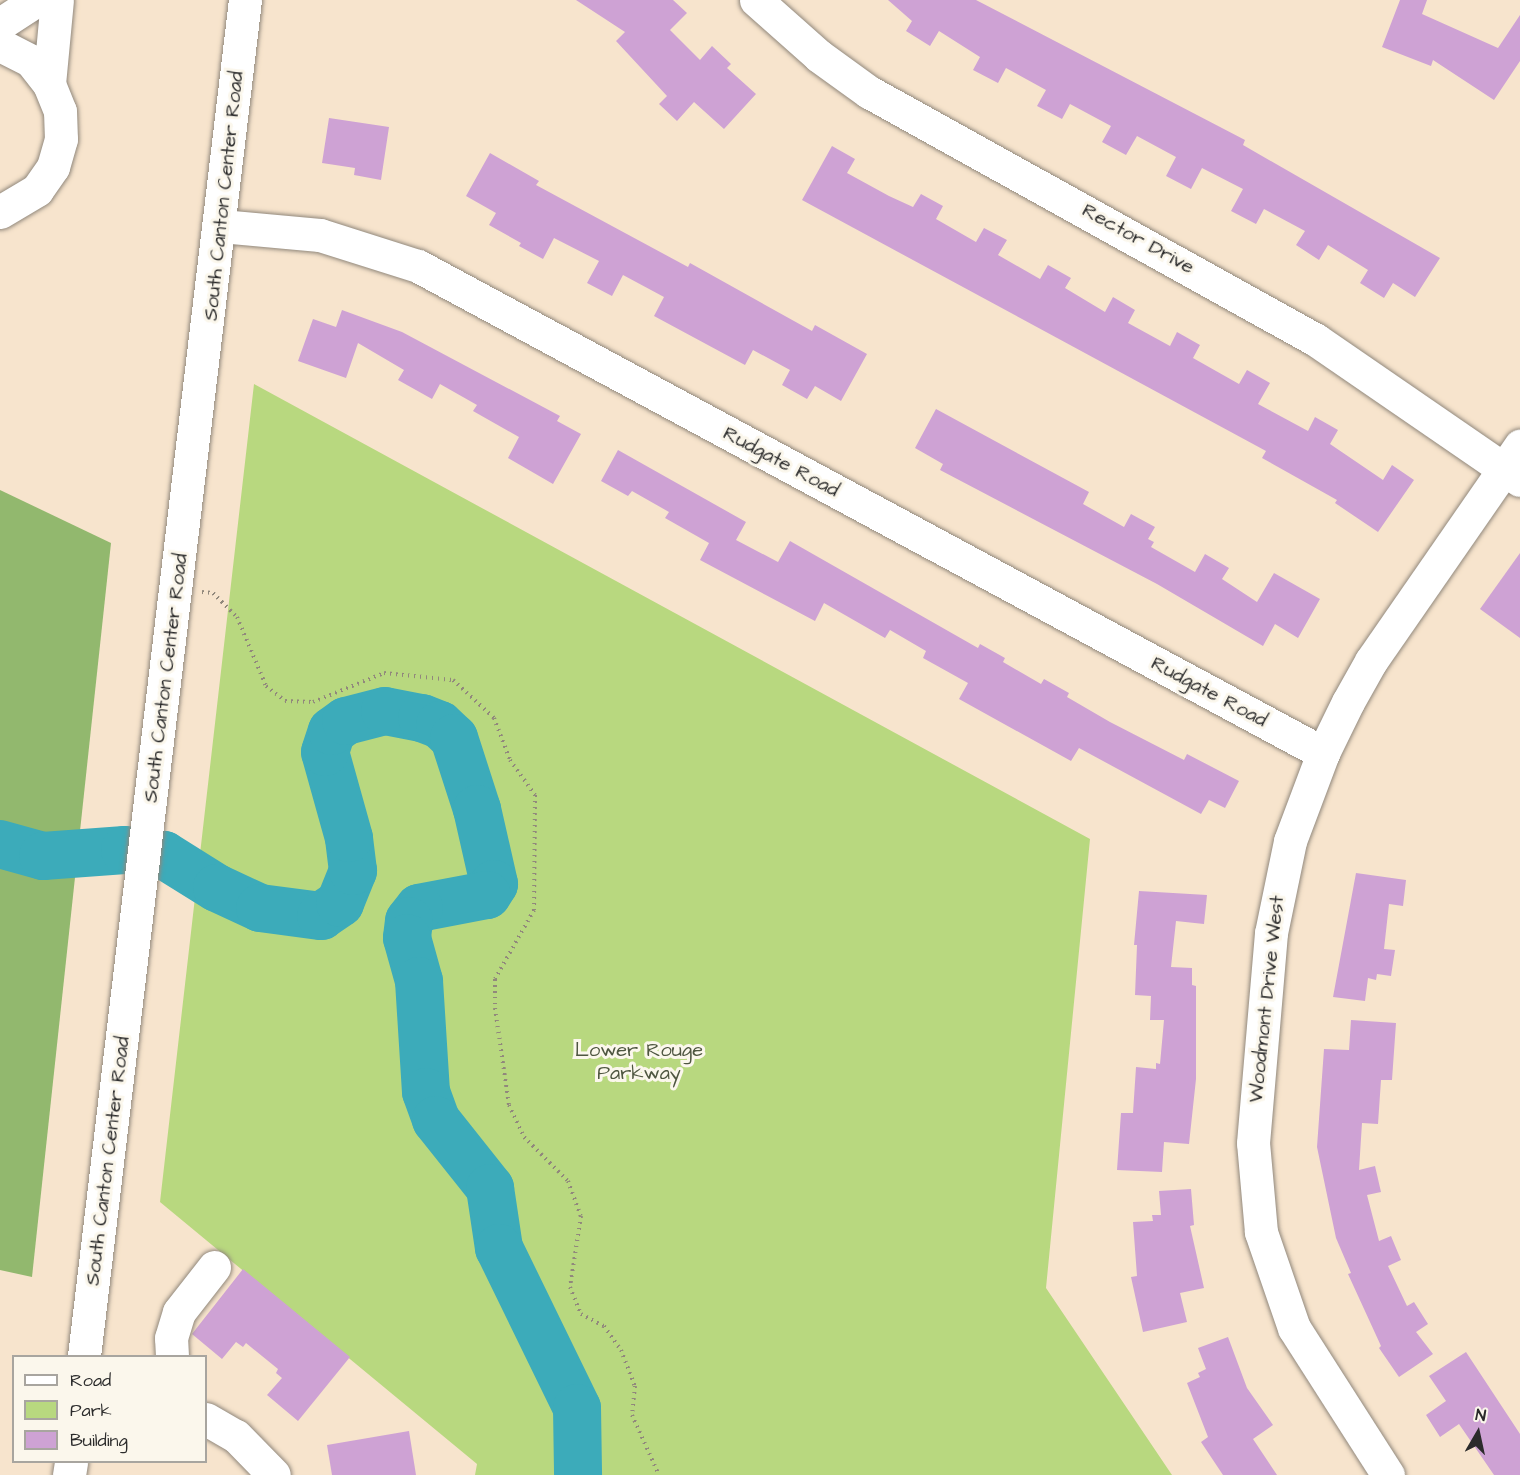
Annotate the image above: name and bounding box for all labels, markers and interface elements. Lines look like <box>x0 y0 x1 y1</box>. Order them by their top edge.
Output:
street label: South Canton Center Road <box>199 70 249 322</box>
street label: Rector Drive <box>1078 198 1198 280</box>
street label: Rudgate Road <box>719 421 843 503</box>
street label: South Canton Center Road <box>139 552 193 804</box>
street label: Rudgate Road <box>1147 651 1271 733</box>
street label: Woodmont Drive West <box>1244 894 1290 1104</box>
street label: South Canton Center Road <box>81 1035 135 1287</box>
park label: Lower Rouge Parkway <box>575 1039 703 1086</box>
legend <box>12 1355 207 1463</box>
text: Road <box>70 1368 111 1393</box>
text: Park <box>70 1398 112 1423</box>
north arrow <box>1448 1403 1508 1463</box>
text: N <box>1474 1404 1487 1427</box>
text: Building <box>70 1428 128 1453</box>

